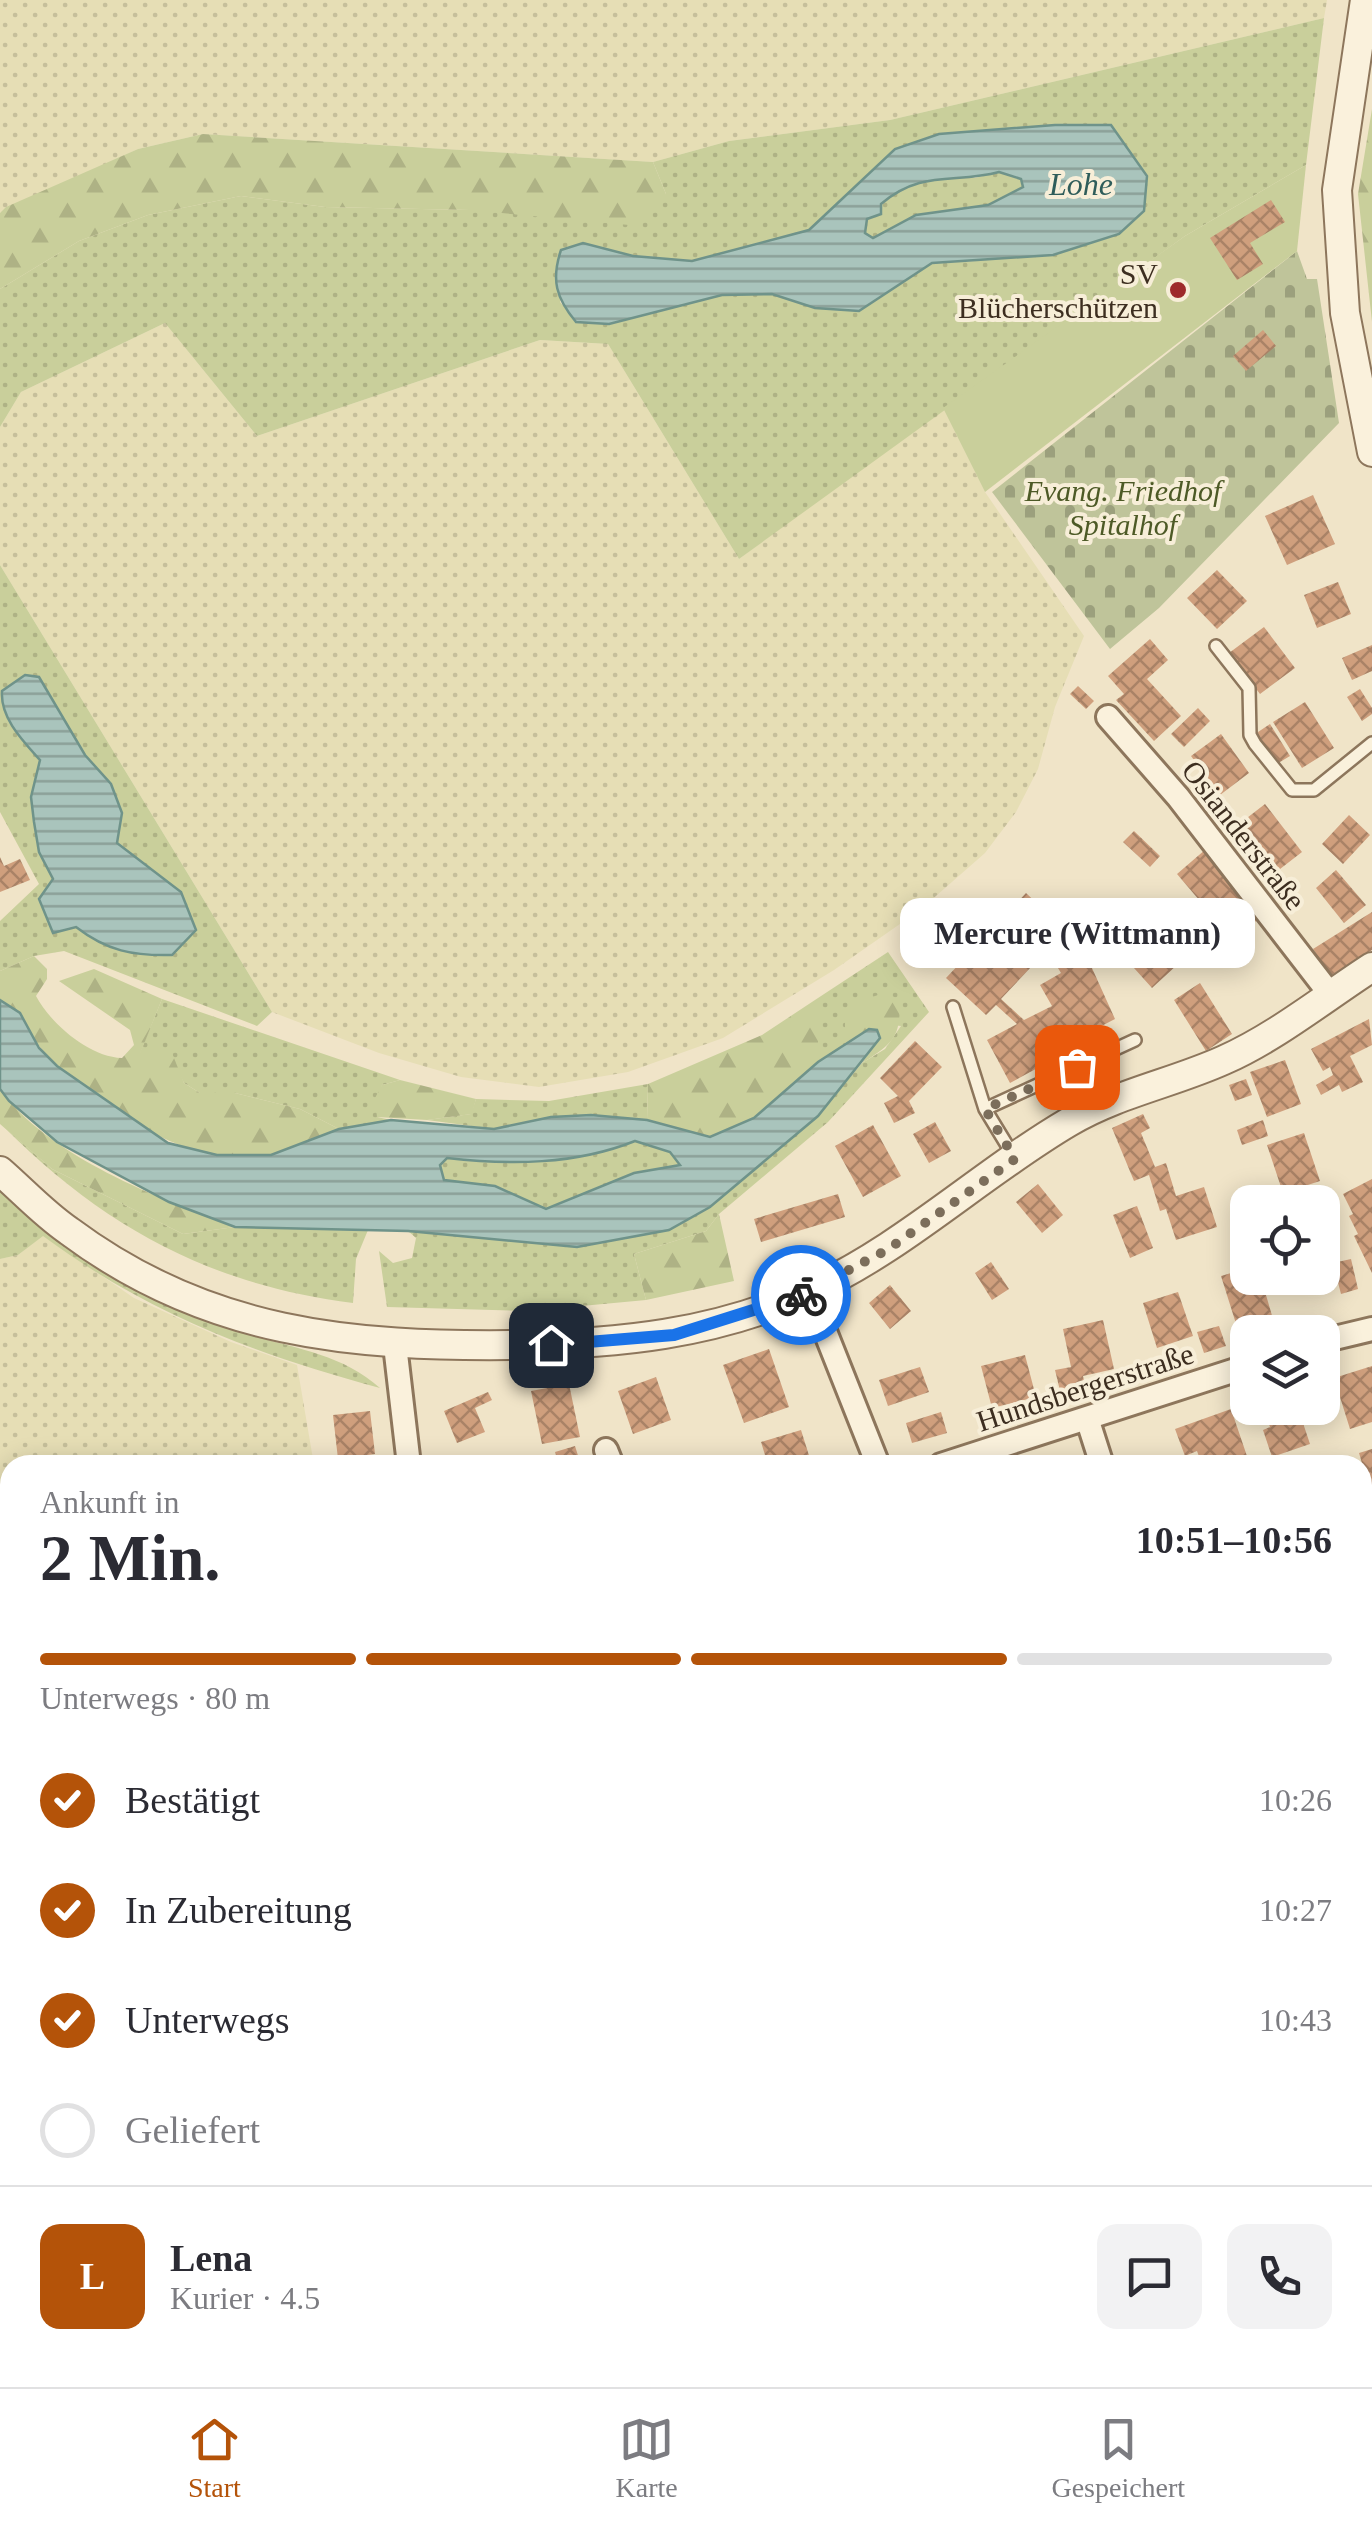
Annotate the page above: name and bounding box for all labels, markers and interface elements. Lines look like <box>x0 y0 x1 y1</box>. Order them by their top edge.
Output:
water label: Lohe <box>1048 166 1113 202</box>
place label: SV Blücherschützen <box>958 257 1158 324</box>
marker: SV Blücherschützen <box>1167 279 1189 301</box>
park label: Evang. Friedhof Spitalhof <box>1024 474 1225 541</box>
street label: Osianderstraße <box>1176 754 1312 916</box>
callout: Mercure (Wittmann) <box>900 897 1254 967</box>
text: Mercure (Wittmann) <box>934 915 1221 951</box>
pin <box>1035 1025 1120 1110</box>
icon: bag <box>1050 1040 1105 1095</box>
map controls <box>1230 1185 1340 1425</box>
button: locate <box>1230 1185 1340 1295</box>
courier <box>751 1245 851 1345</box>
icon: bike <box>774 1268 829 1323</box>
pin <box>509 1303 594 1388</box>
button: layers <box>1230 1315 1340 1425</box>
icon: home <box>524 1318 579 1373</box>
street label: Hundsbergerstraße <box>972 1336 1198 1438</box>
text: Ankunft in <box>40 1484 180 1520</box>
text: 10:51–10:56 <box>1136 1519 1332 1561</box>
text: 2 Min. <box>40 1522 221 1594</box>
text: Unterwegs · 80 m <box>40 1680 270 1716</box>
icon: check <box>40 1773 95 1828</box>
text: Bestätigt <box>125 1779 260 1821</box>
text: 10:26 <box>1259 1782 1332 1818</box>
icon: check <box>40 1883 95 1938</box>
text: In Zubereitung <box>125 1889 352 1931</box>
text: 10:27 <box>1259 1892 1332 1928</box>
icon: check <box>40 1993 95 2048</box>
text: Unterwegs <box>125 1999 290 2041</box>
text: 10:43 <box>1259 2002 1332 2038</box>
text: Geliefert <box>125 2109 260 2151</box>
button: chat <box>1097 2224 1202 2329</box>
button: phone <box>1227 2224 1332 2329</box>
text: Lena <box>170 2237 252 2279</box>
text: L <box>80 2255 105 2297</box>
text: Kurier · 4.5 <box>170 2280 320 2316</box>
tab: Start <box>187 2412 242 2504</box>
tab: Karte <box>616 2412 678 2504</box>
tab: Gespeichert <box>1051 2412 1185 2504</box>

